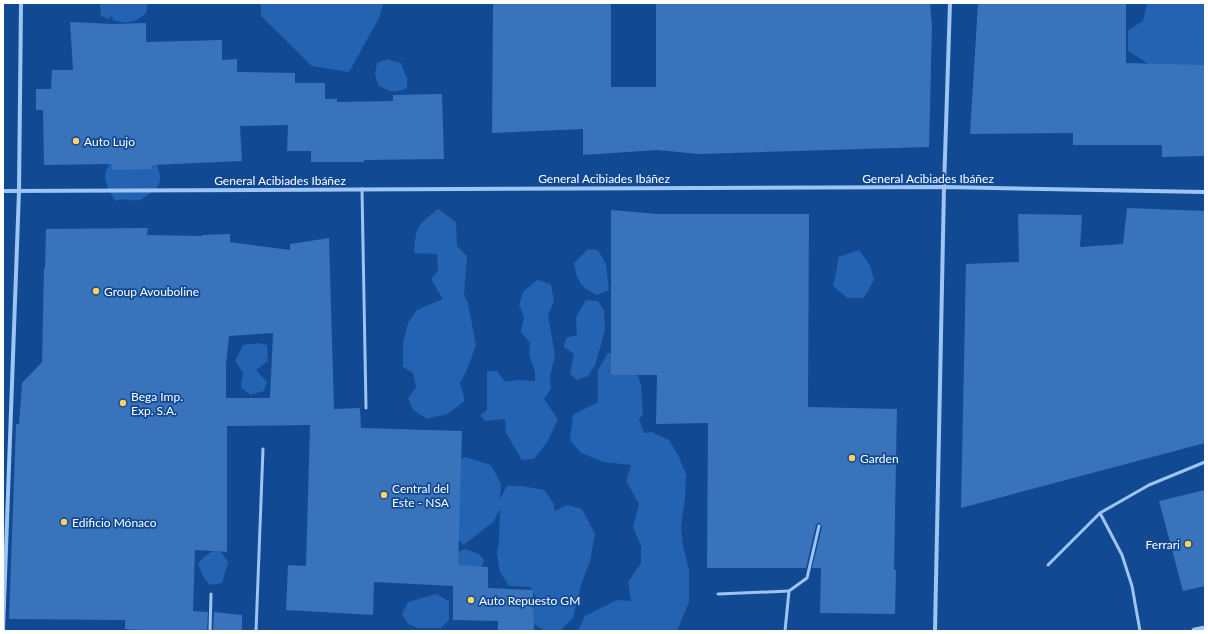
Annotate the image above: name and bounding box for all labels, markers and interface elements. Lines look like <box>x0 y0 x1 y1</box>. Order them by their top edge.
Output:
place label: Auto Lujo <box>84 134 135 149</box>
marker: Auto Lujo <box>71 136 81 146</box>
street label: General Acibiades Ibáñez <box>538 171 670 186</box>
street label: General Acibiades Ibáñez <box>862 171 994 186</box>
street label: General Acibiades Ibáñez <box>214 173 346 188</box>
place label: Group Avouboline <box>104 284 199 299</box>
marker: Group Avouboline <box>91 286 101 296</box>
place label: Bega Imp. Exp. S.A. <box>131 389 183 418</box>
marker: Bega Imp. Exp. S.A. <box>118 398 128 408</box>
place label: Garden <box>860 451 899 466</box>
marker: Garden <box>847 453 857 463</box>
place label: Central del Este - NSA <box>392 481 450 510</box>
marker: Central del Este - NSA <box>379 490 389 500</box>
place label: Edificio Mónaco <box>72 515 157 530</box>
marker: Edificio Mónaco <box>59 517 69 527</box>
place label: Ferrari <box>1146 537 1180 552</box>
marker: Ferrari <box>1183 539 1193 549</box>
place label: Auto Repuesto GM <box>479 593 580 608</box>
marker: Auto Repuesto GM <box>466 595 476 605</box>

